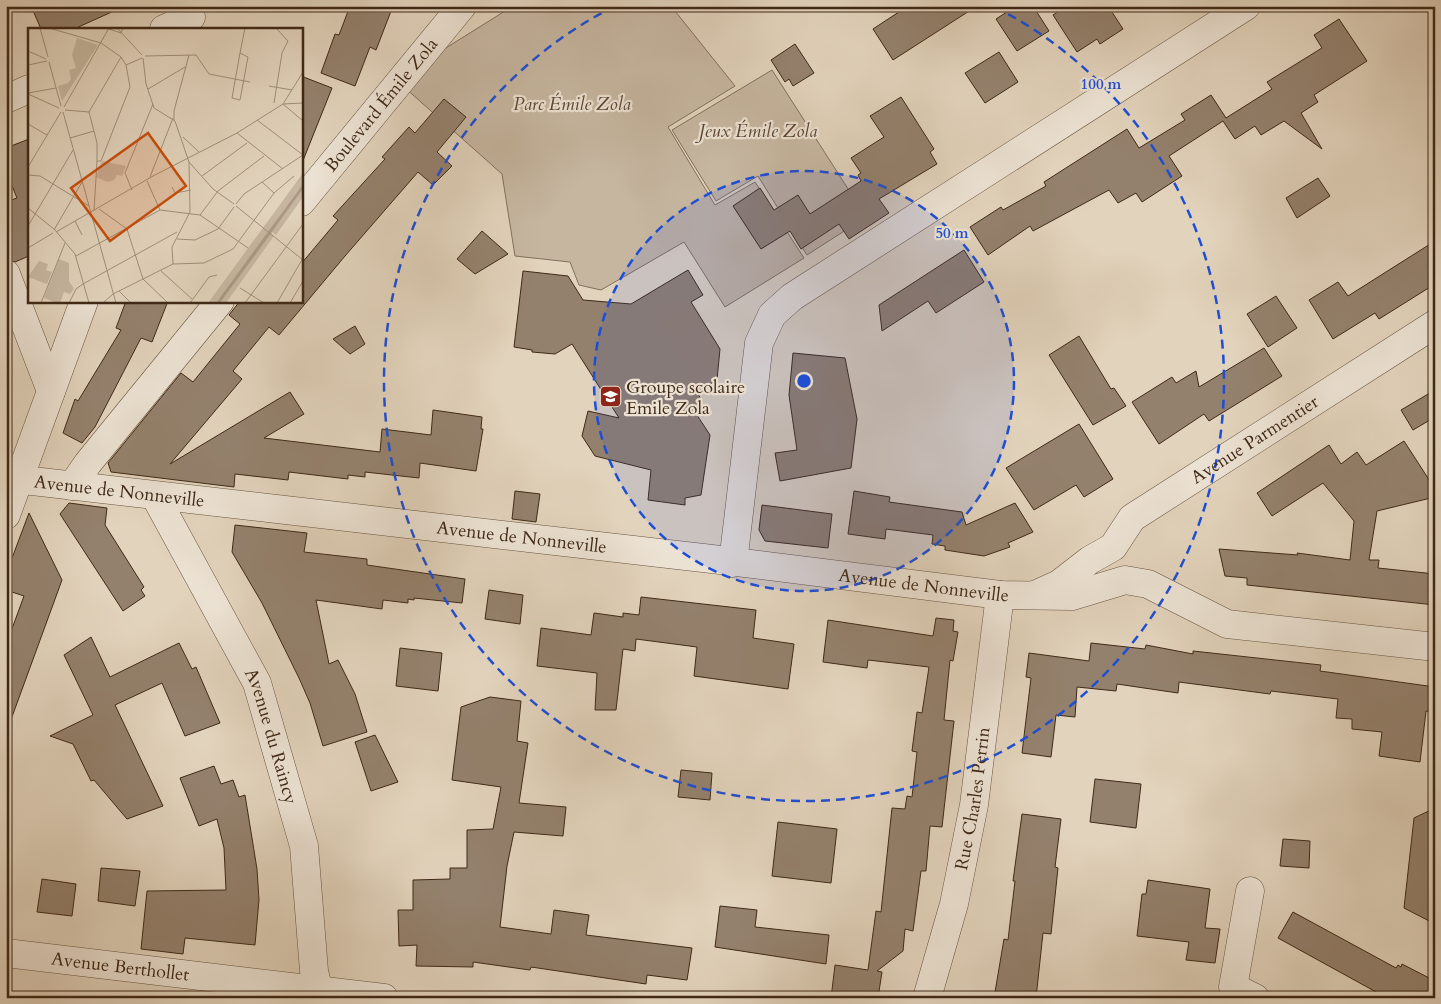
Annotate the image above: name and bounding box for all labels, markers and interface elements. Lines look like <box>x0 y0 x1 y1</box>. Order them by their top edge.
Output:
inset map <box>28 28 302 302</box>
street label: Boulevard Émile Zola <box>318 32 444 177</box>
text: 100 m <box>1081 74 1122 94</box>
park label: Parc Émile Zola <box>513 92 631 117</box>
park label: Jeux Émile Zola <box>695 119 817 144</box>
text: 50 m <box>935 223 969 243</box>
centre of rings <box>795 372 813 390</box>
place label: Groupe scolaire Emile Zola <box>626 375 745 421</box>
school or university icon: Groupe scolaire Emile Zola <box>598 385 622 409</box>
street label: Avenue Parmentier <box>1186 389 1324 490</box>
street label: Avenue de Nonneville <box>33 469 206 513</box>
street label: Avenue de Nonneville <box>435 515 608 559</box>
street label: Avenue de Nonneville <box>837 562 1009 608</box>
street label: Avenue du Raincy <box>239 663 304 807</box>
street label: Rue Charles Perrin <box>949 725 996 872</box>
street label: Avenue Berthollet <box>50 946 191 987</box>

